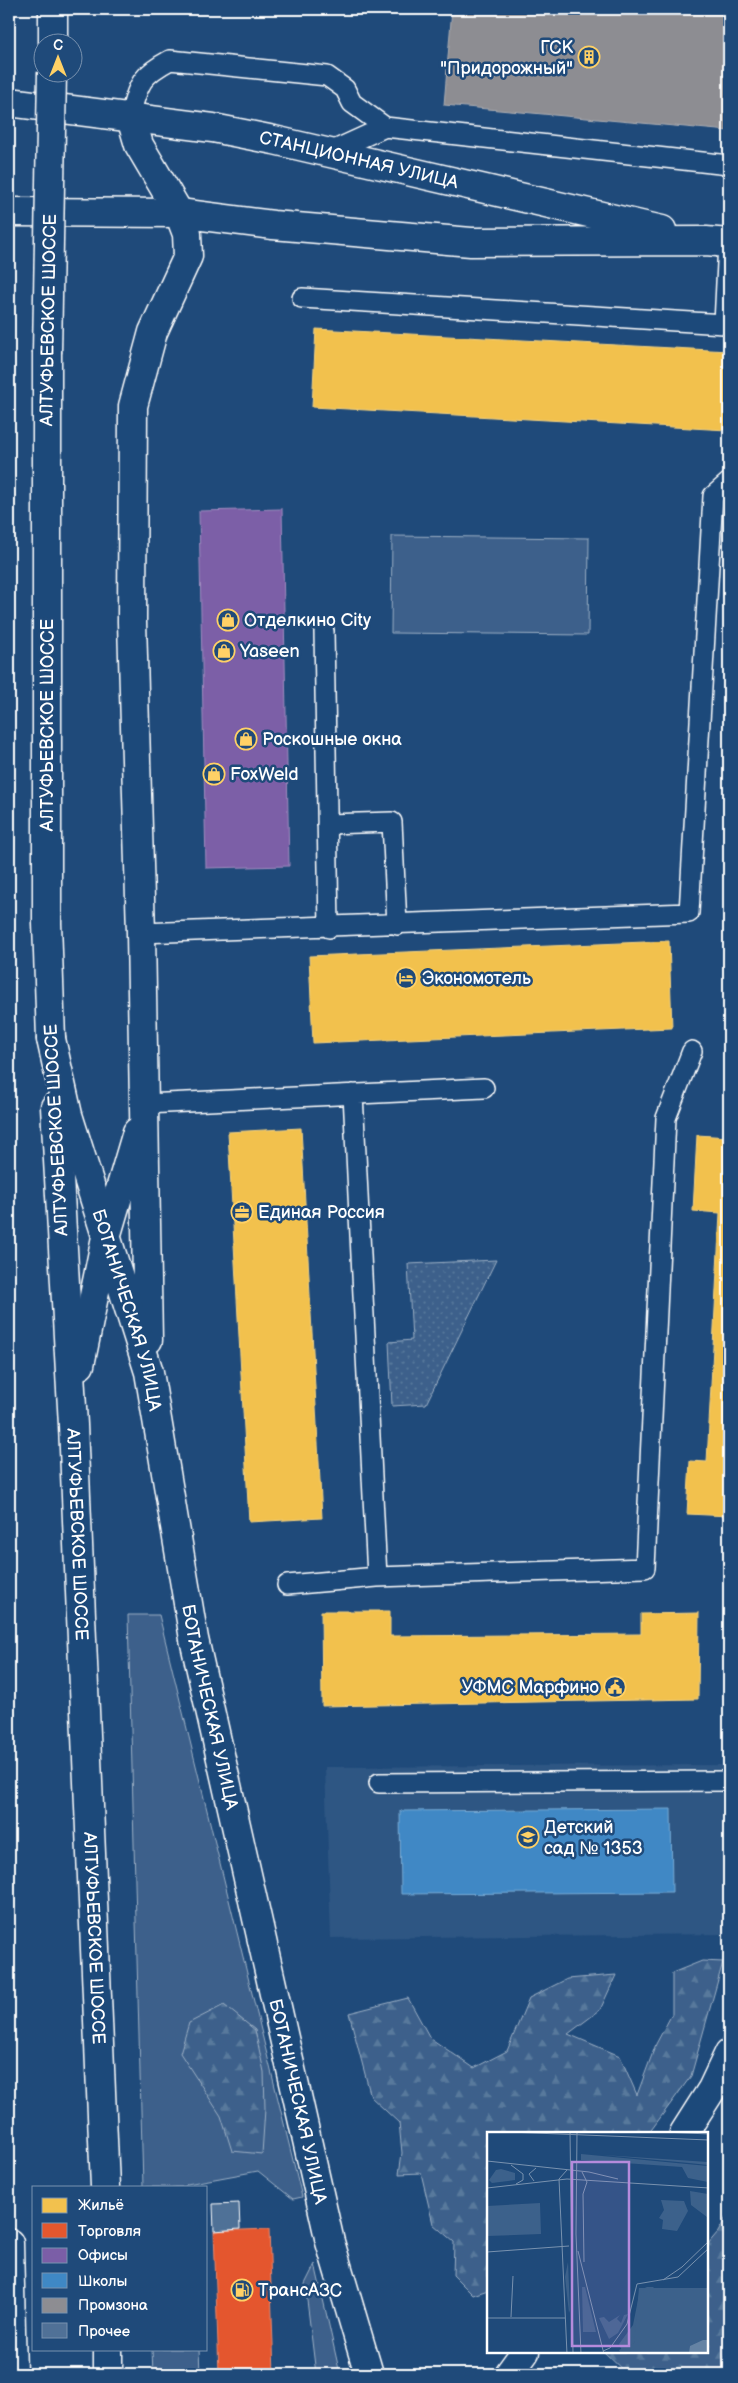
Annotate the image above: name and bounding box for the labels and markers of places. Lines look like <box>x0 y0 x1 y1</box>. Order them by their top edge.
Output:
place label: ГСК "Придорожный" <box>440 37 573 79</box>
building icon: ГСК "Придорожный" <box>577 45 601 69</box>
shop icon: Отделкино City <box>216 608 240 632</box>
place label: Отделкино City <box>244 610 372 631</box>
shop icon: Yaseen <box>212 639 236 663</box>
place label: Yaseen <box>239 641 300 662</box>
shop icon: Роскошные окна <box>234 727 258 751</box>
place label: Роскошные окна <box>262 729 402 750</box>
shop icon: FoxWeld <box>202 762 226 786</box>
place label: FoxWeld <box>230 764 299 785</box>
hotel icon: Экономотель <box>394 966 418 990</box>
place label: Экономотель <box>422 968 531 989</box>
office icon: Единая Россия <box>230 1200 254 1224</box>
place label: Единая Россия <box>258 1202 385 1223</box>
public building icon: УФМС Марфино <box>603 1675 627 1699</box>
place label: УФМС Марфино <box>461 1677 599 1698</box>
place label: Детский сад № 1353 <box>544 1817 643 1859</box>
school or university icon: Детский сад № 1353 <box>516 1825 540 1849</box>
fuel station icon: ТрансАЗС <box>230 2278 254 2302</box>
place label: ТрансАЗС <box>258 2280 342 2301</box>

